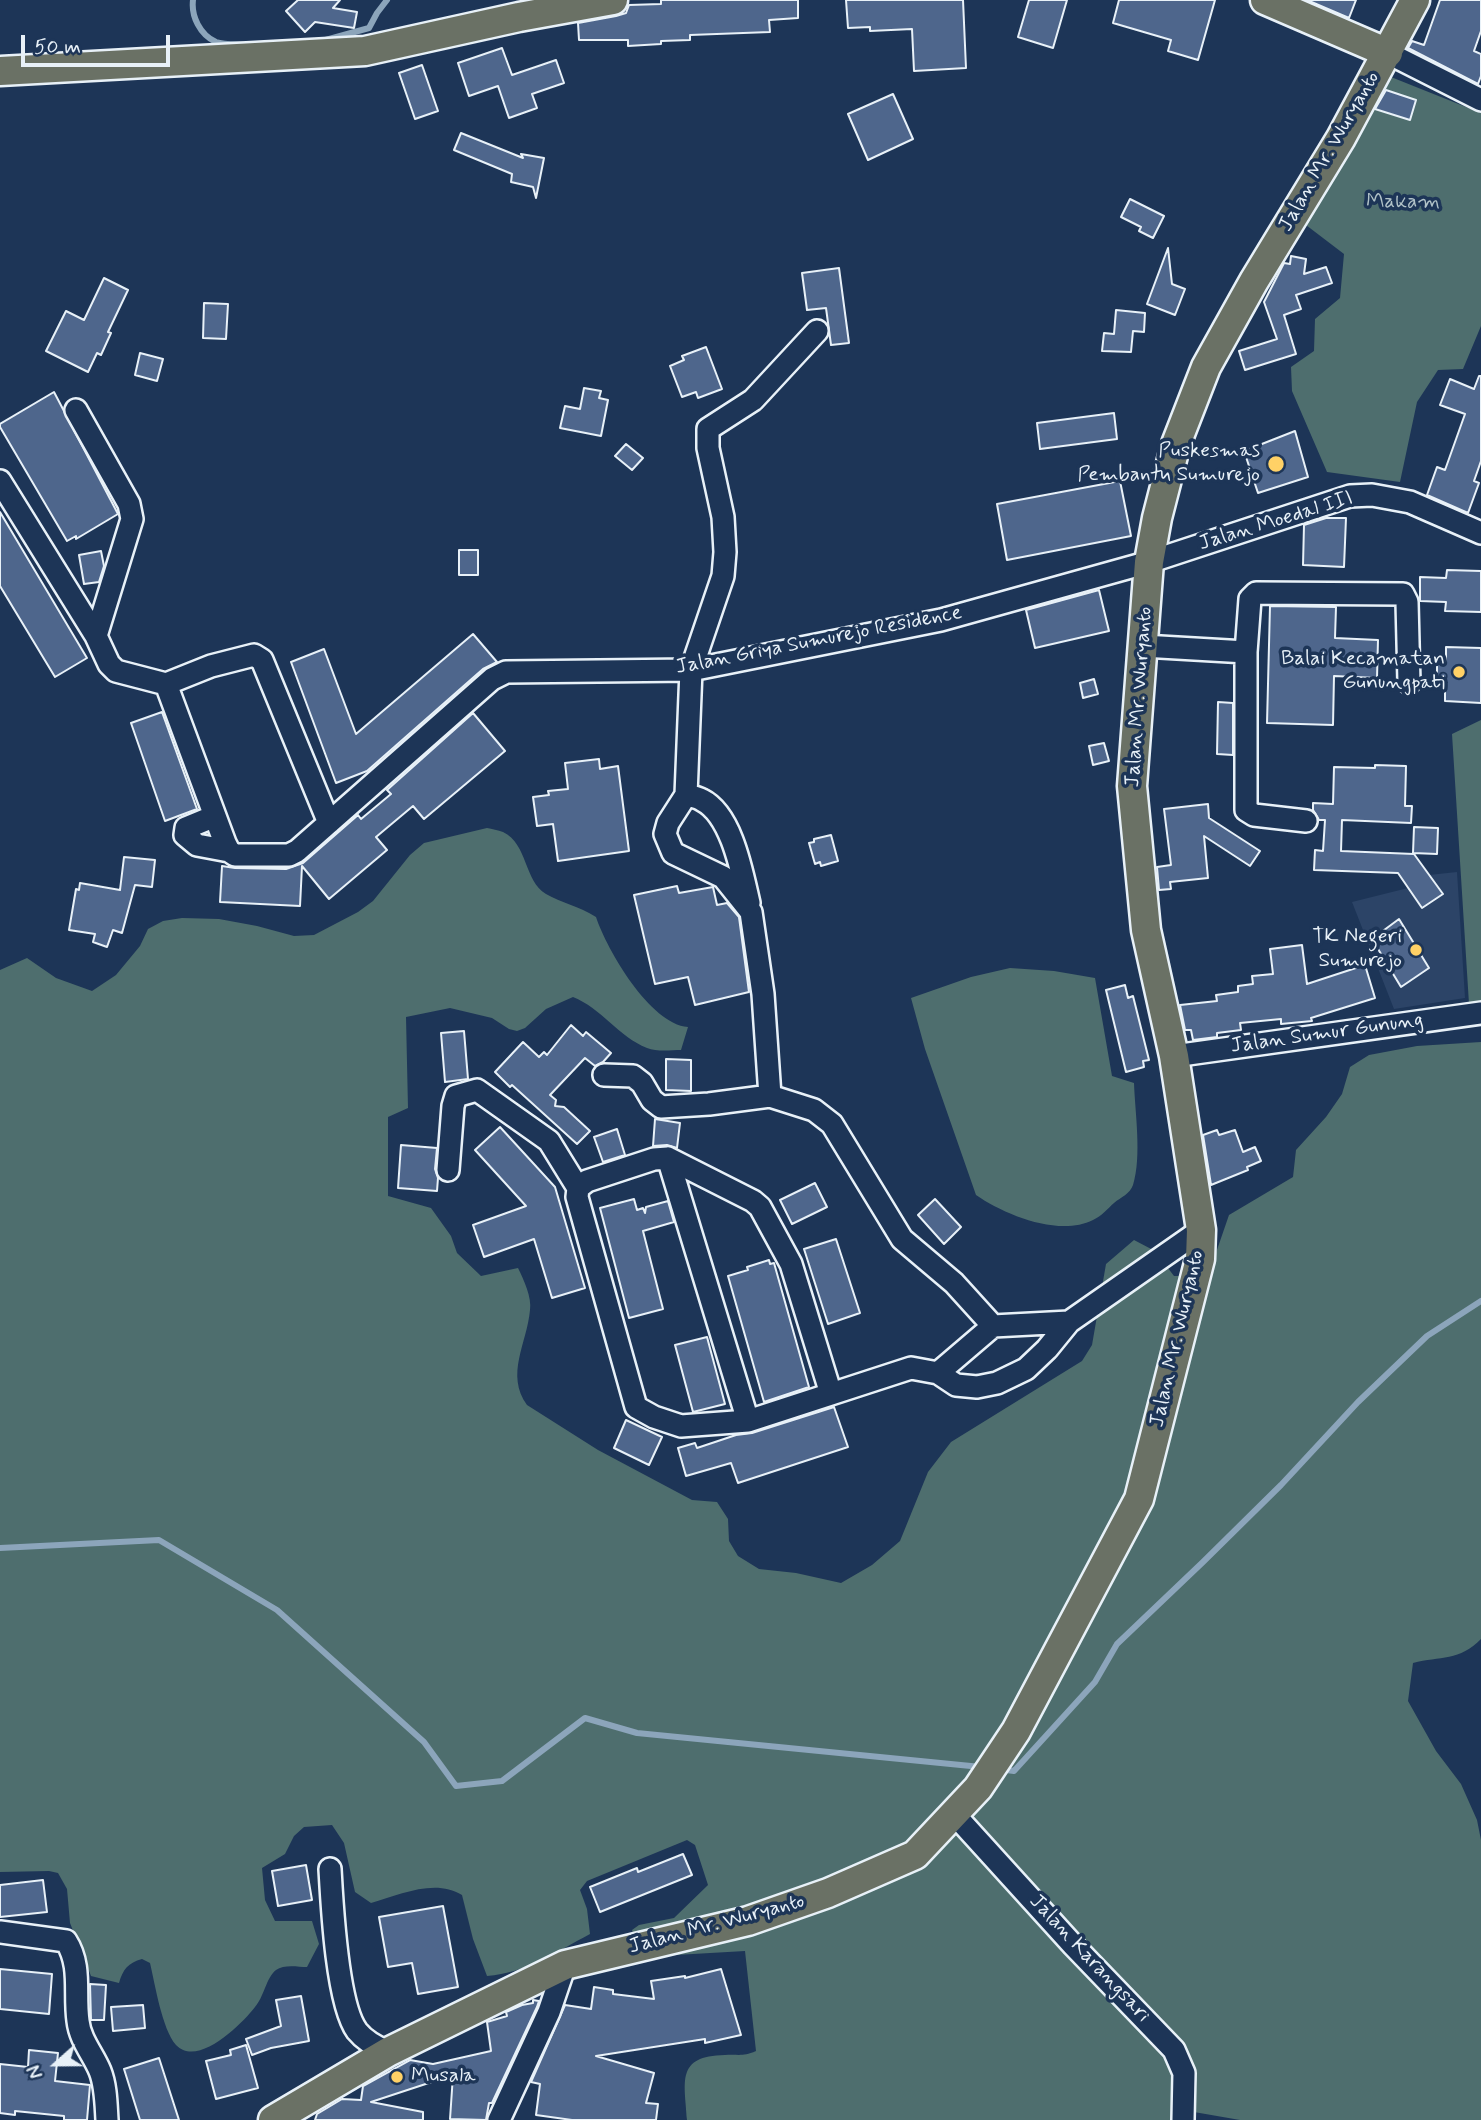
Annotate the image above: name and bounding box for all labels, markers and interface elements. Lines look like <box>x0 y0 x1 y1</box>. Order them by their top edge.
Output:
scale bar <box>24 21 173 65</box>
text: 50 m <box>34 33 81 61</box>
street label: Jalan Mr. Wuryanto <box>1274 67 1386 237</box>
park label: Makam <box>1366 190 1440 216</box>
place label: Puskesmas Pembantu Sumurejo <box>1077 439 1260 489</box>
marker: Puskesmas Pembantu Sumurejo <box>1266 454 1286 474</box>
street label: Jalan Moedal III <box>1196 487 1356 557</box>
street label: Jalan Griya Sumurejo Residence <box>674 601 964 681</box>
street label: Jalan Mr. Wuryanto <box>1121 606 1159 788</box>
place label: Balai Kecamatan Gunungpati <box>1281 647 1445 697</box>
marker: Balai Kecamatan Gunungpati <box>1451 664 1467 680</box>
place label: TK Negeri Sumurejo <box>1312 925 1402 975</box>
marker: TK Negeri Sumurejo <box>1408 942 1424 958</box>
street label: Jalan Sumur Gunung <box>1229 1008 1425 1060</box>
street label: Jalan Mr. Wuryanto <box>1145 1248 1211 1430</box>
street label: Jalan Mr. Wuryanto <box>626 1889 808 1961</box>
street label: Jalan Karangsari <box>1023 1890 1155 2028</box>
north arrow <box>21 2029 91 2099</box>
text: N <box>22 2061 50 2082</box>
place label: Musala <box>411 2064 476 2090</box>
marker: Musala <box>389 2069 405 2085</box>

